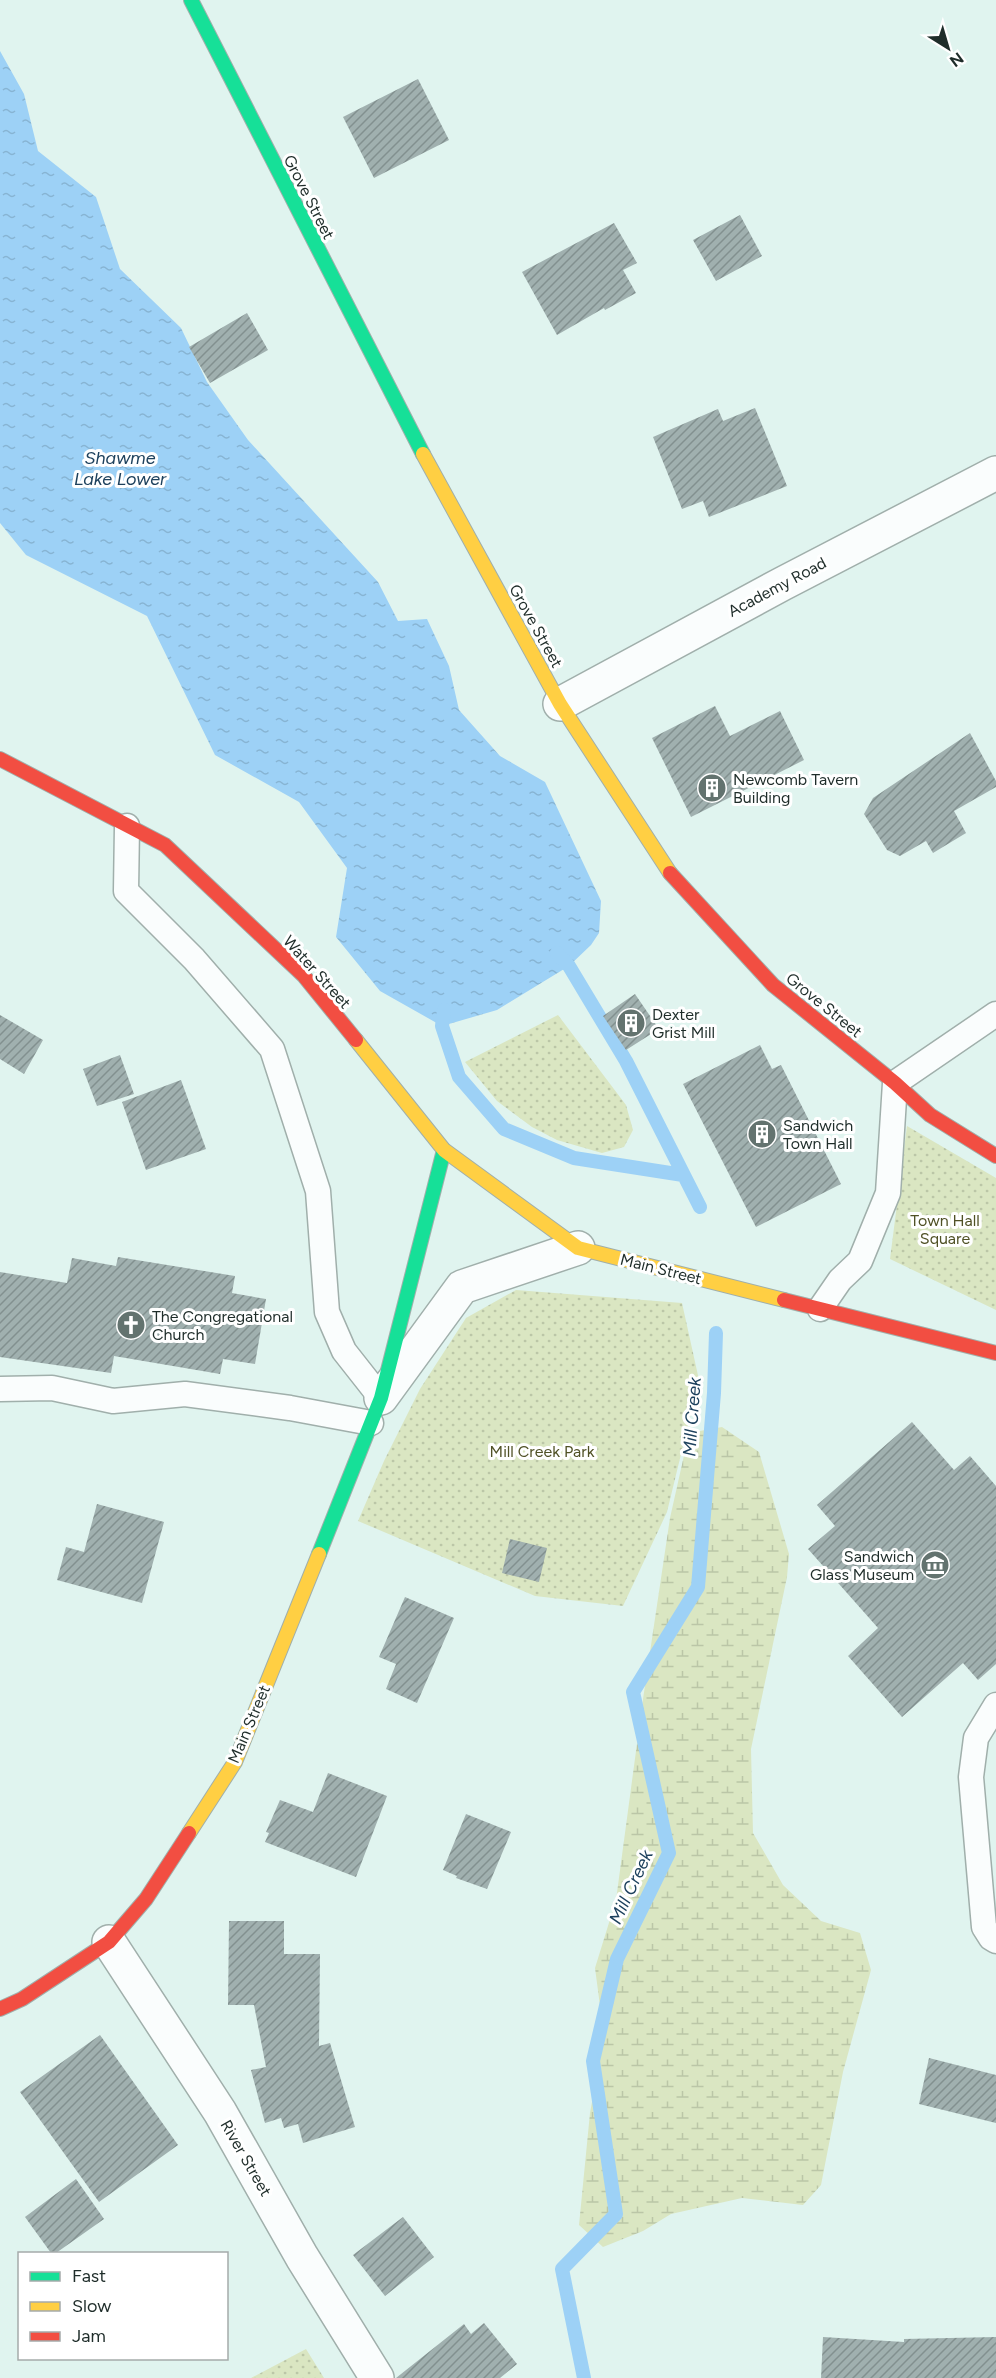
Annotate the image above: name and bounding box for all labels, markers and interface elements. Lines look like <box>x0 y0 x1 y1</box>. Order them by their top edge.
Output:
north arrow <box>918 18 978 78</box>
text: N <box>946 48 967 71</box>
street label: Grove Street <box>280 152 338 242</box>
water label: Shawme Lake Lower <box>74 447 167 490</box>
street label: Academy Road <box>725 553 829 621</box>
street label: Grove Street <box>505 581 567 671</box>
place label: Newcomb Tavern Building <box>733 770 858 807</box>
building icon: Newcomb Tavern Building <box>696 772 728 804</box>
street label: Water Street <box>279 932 355 1012</box>
street label: Grove Street <box>782 969 866 1041</box>
place label: Dexter Grist Mill <box>652 1005 715 1042</box>
building icon: Dexter Grist Mill <box>615 1007 647 1039</box>
place label: Sandwich Town Hall <box>783 1116 853 1153</box>
building icon: Sandwich Town Hall <box>746 1118 778 1150</box>
park label: Town Hall Square <box>910 1211 980 1248</box>
street label: Main Street <box>618 1250 704 1288</box>
place label: The Congregational Church <box>152 1307 293 1344</box>
church icon: The Congregational Church <box>115 1309 147 1341</box>
water label: Mill Creek <box>678 1375 706 1457</box>
park label: Mill Creek Park <box>490 1442 595 1461</box>
place label: Sandwich Glass Museum <box>810 1547 914 1584</box>
museum icon: Sandwich Glass Museum <box>919 1549 951 1581</box>
street label: Main Street <box>224 1682 274 1766</box>
water label: Mill Creek <box>604 1845 658 1928</box>
street label: River Street <box>217 2117 275 2199</box>
legend <box>18 2252 228 2360</box>
text: Fast <box>72 2265 106 2287</box>
text: Slow <box>72 2295 111 2317</box>
text: Jam <box>72 2325 106 2347</box>

